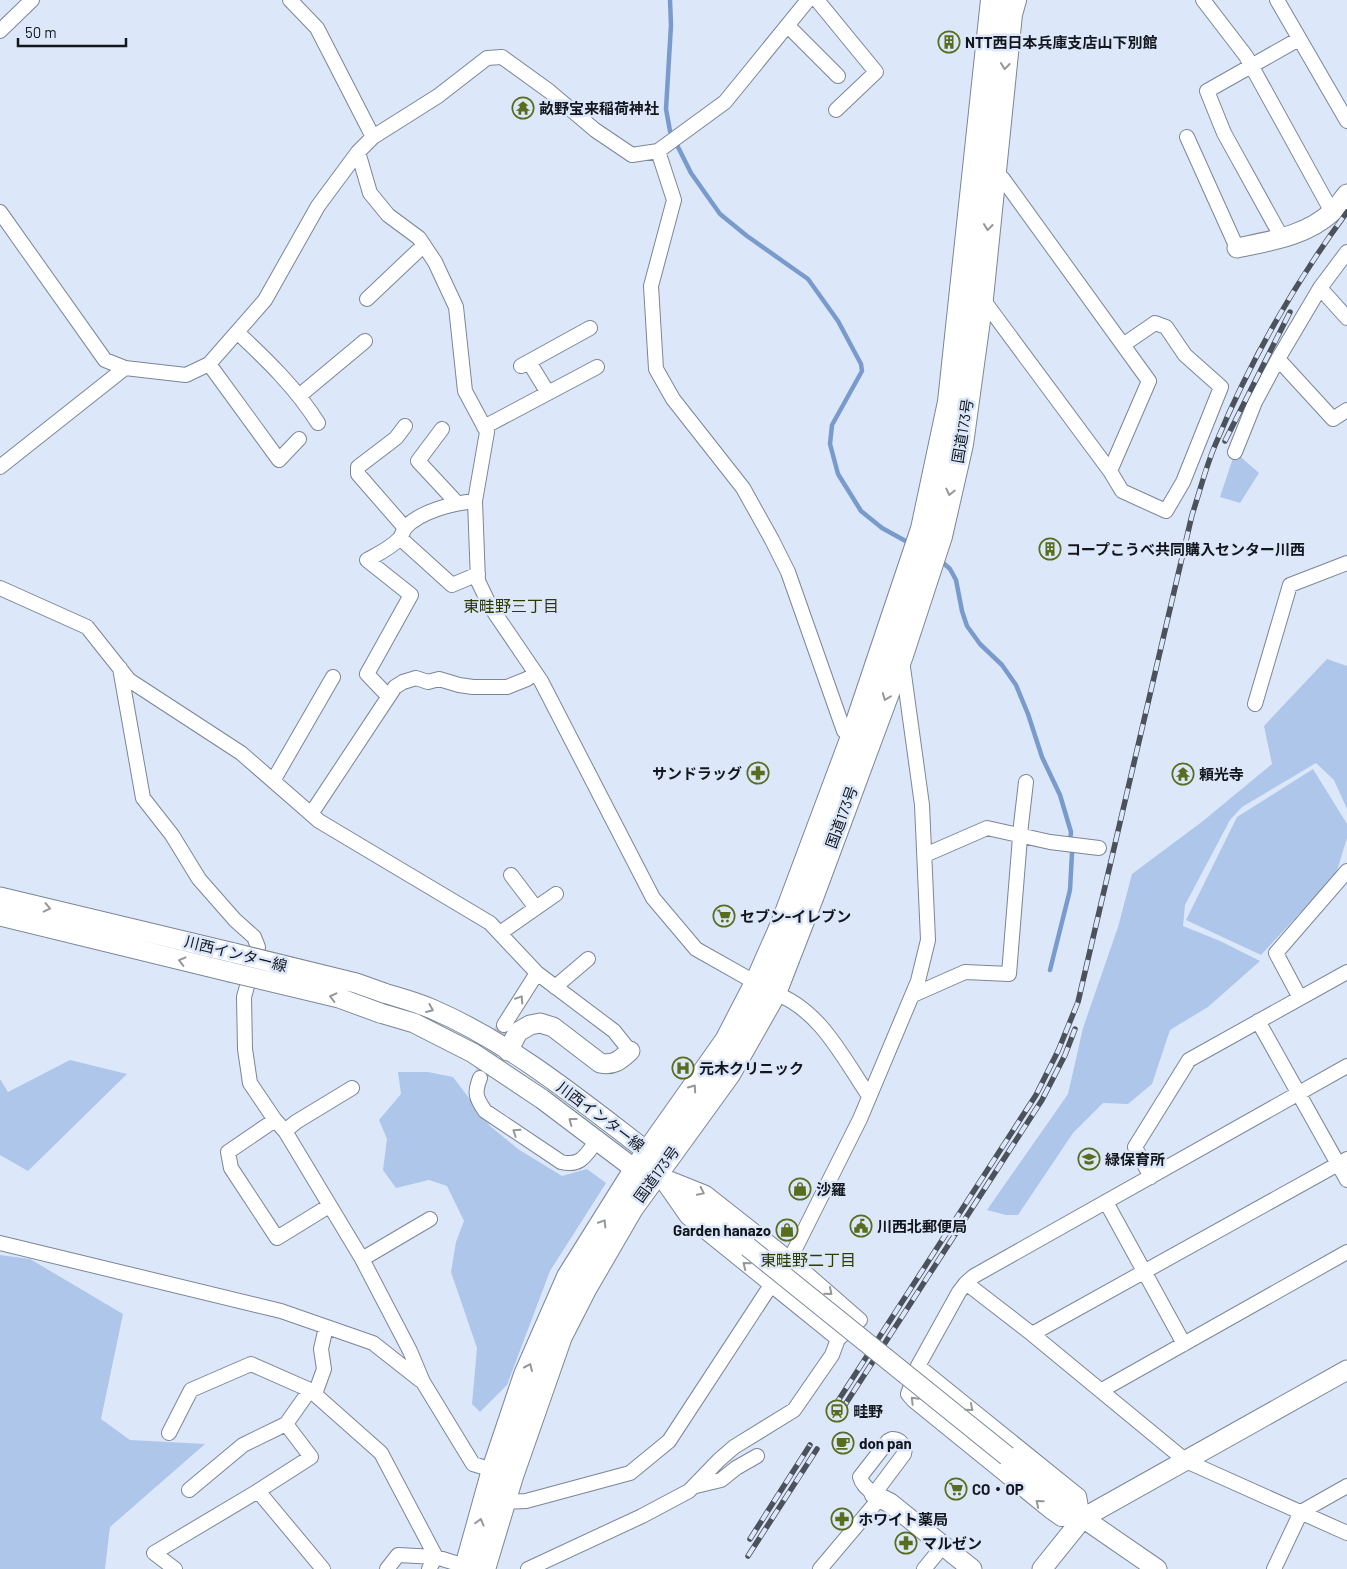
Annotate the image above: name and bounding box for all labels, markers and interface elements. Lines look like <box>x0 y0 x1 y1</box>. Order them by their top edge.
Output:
scale bar <box>18 15 125 47</box>
text: 50 m <box>25 23 57 41</box>
building icon: NTT西日本兵庫支店山下別館 <box>937 30 961 54</box>
place label: NTT西日本兵庫支店山下別館 <box>965 33 1158 51</box>
one-way arrow <box>1000 62 1011 70</box>
temple icon: 畝野宝来稲荷神社 <box>511 96 535 120</box>
place label: 畝野宝来稲荷神社 <box>539 99 659 117</box>
one-way arrow <box>983 223 994 231</box>
street label: 国道173号 <box>948 397 976 465</box>
one-way arrow <box>945 487 956 496</box>
building icon: コープこうべ共同購入センター川西 <box>1038 537 1062 561</box>
place label: コープこうべ共同購入センター川西 <box>1066 540 1305 558</box>
district label: 東畦野三丁目 <box>463 596 559 615</box>
one-way arrow <box>881 692 891 700</box>
pharmacy icon: サンドラッグ <box>746 761 770 785</box>
temple icon: 頼光寺 <box>1171 762 1195 786</box>
place label: サンドラッグ <box>652 764 742 782</box>
place label: 頼光寺 <box>1199 765 1244 783</box>
street label: 国道173号 <box>821 783 861 851</box>
one-way arrow <box>43 903 51 913</box>
supermarket icon: セブン-イレブン <box>712 904 736 928</box>
place label: セブン-イレブン <box>740 907 851 925</box>
street label: 川西インター線 <box>183 932 289 974</box>
one-way arrow <box>178 956 187 967</box>
one-way arrow <box>329 992 338 1003</box>
one-way arrow <box>514 995 524 1004</box>
one-way arrow <box>425 1003 434 1013</box>
hospital icon: 元木クリニック <box>671 1056 695 1080</box>
place label: 元木クリニック <box>699 1059 804 1077</box>
street label: 川西インター線 <box>554 1077 648 1155</box>
one-way arrow <box>687 1084 696 1094</box>
one-way arrow <box>569 1119 578 1127</box>
one-way arrow <box>512 1129 522 1138</box>
street label: 国道173号 <box>630 1142 682 1206</box>
school or university icon: 緑保育所 <box>1077 1147 1101 1171</box>
place label: 緑保育所 <box>1105 1150 1165 1168</box>
shop icon: 沙羅 <box>788 1177 812 1201</box>
place label: 沙羅 <box>816 1180 846 1198</box>
one-way arrow <box>696 1186 705 1196</box>
public building icon: 川西北郵便局 <box>849 1214 873 1238</box>
place label: 川西北郵便局 <box>877 1217 967 1235</box>
shop icon: Garden hanazo <box>775 1218 799 1242</box>
one-way arrow <box>596 1219 606 1228</box>
place label: Garden hanazo <box>673 1221 771 1239</box>
district label: 東畦野二丁目 <box>760 1250 856 1269</box>
one-way arrow <box>742 1261 751 1270</box>
one-way arrow <box>823 1287 832 1296</box>
one-way arrow <box>523 1363 534 1372</box>
one-way arrow <box>911 1397 920 1406</box>
station icon: 畦野 <box>825 1399 849 1423</box>
place label: 畦野 <box>853 1402 883 1420</box>
one-way arrow <box>964 1402 973 1410</box>
cafe icon: don pan <box>831 1431 855 1455</box>
place label: don pan <box>859 1434 912 1452</box>
supermarket icon: CO・OP <box>944 1477 968 1501</box>
place label: CO・OP <box>972 1480 1024 1498</box>
one-way arrow <box>1036 1501 1045 1509</box>
pharmacy icon: ホワイト薬局 <box>830 1507 854 1531</box>
place label: ホワイト薬局 <box>858 1510 948 1528</box>
one-way arrow <box>474 1518 484 1527</box>
pharmacy icon: マルゼン <box>894 1531 918 1555</box>
place label: マルゼン <box>922 1534 982 1552</box>

